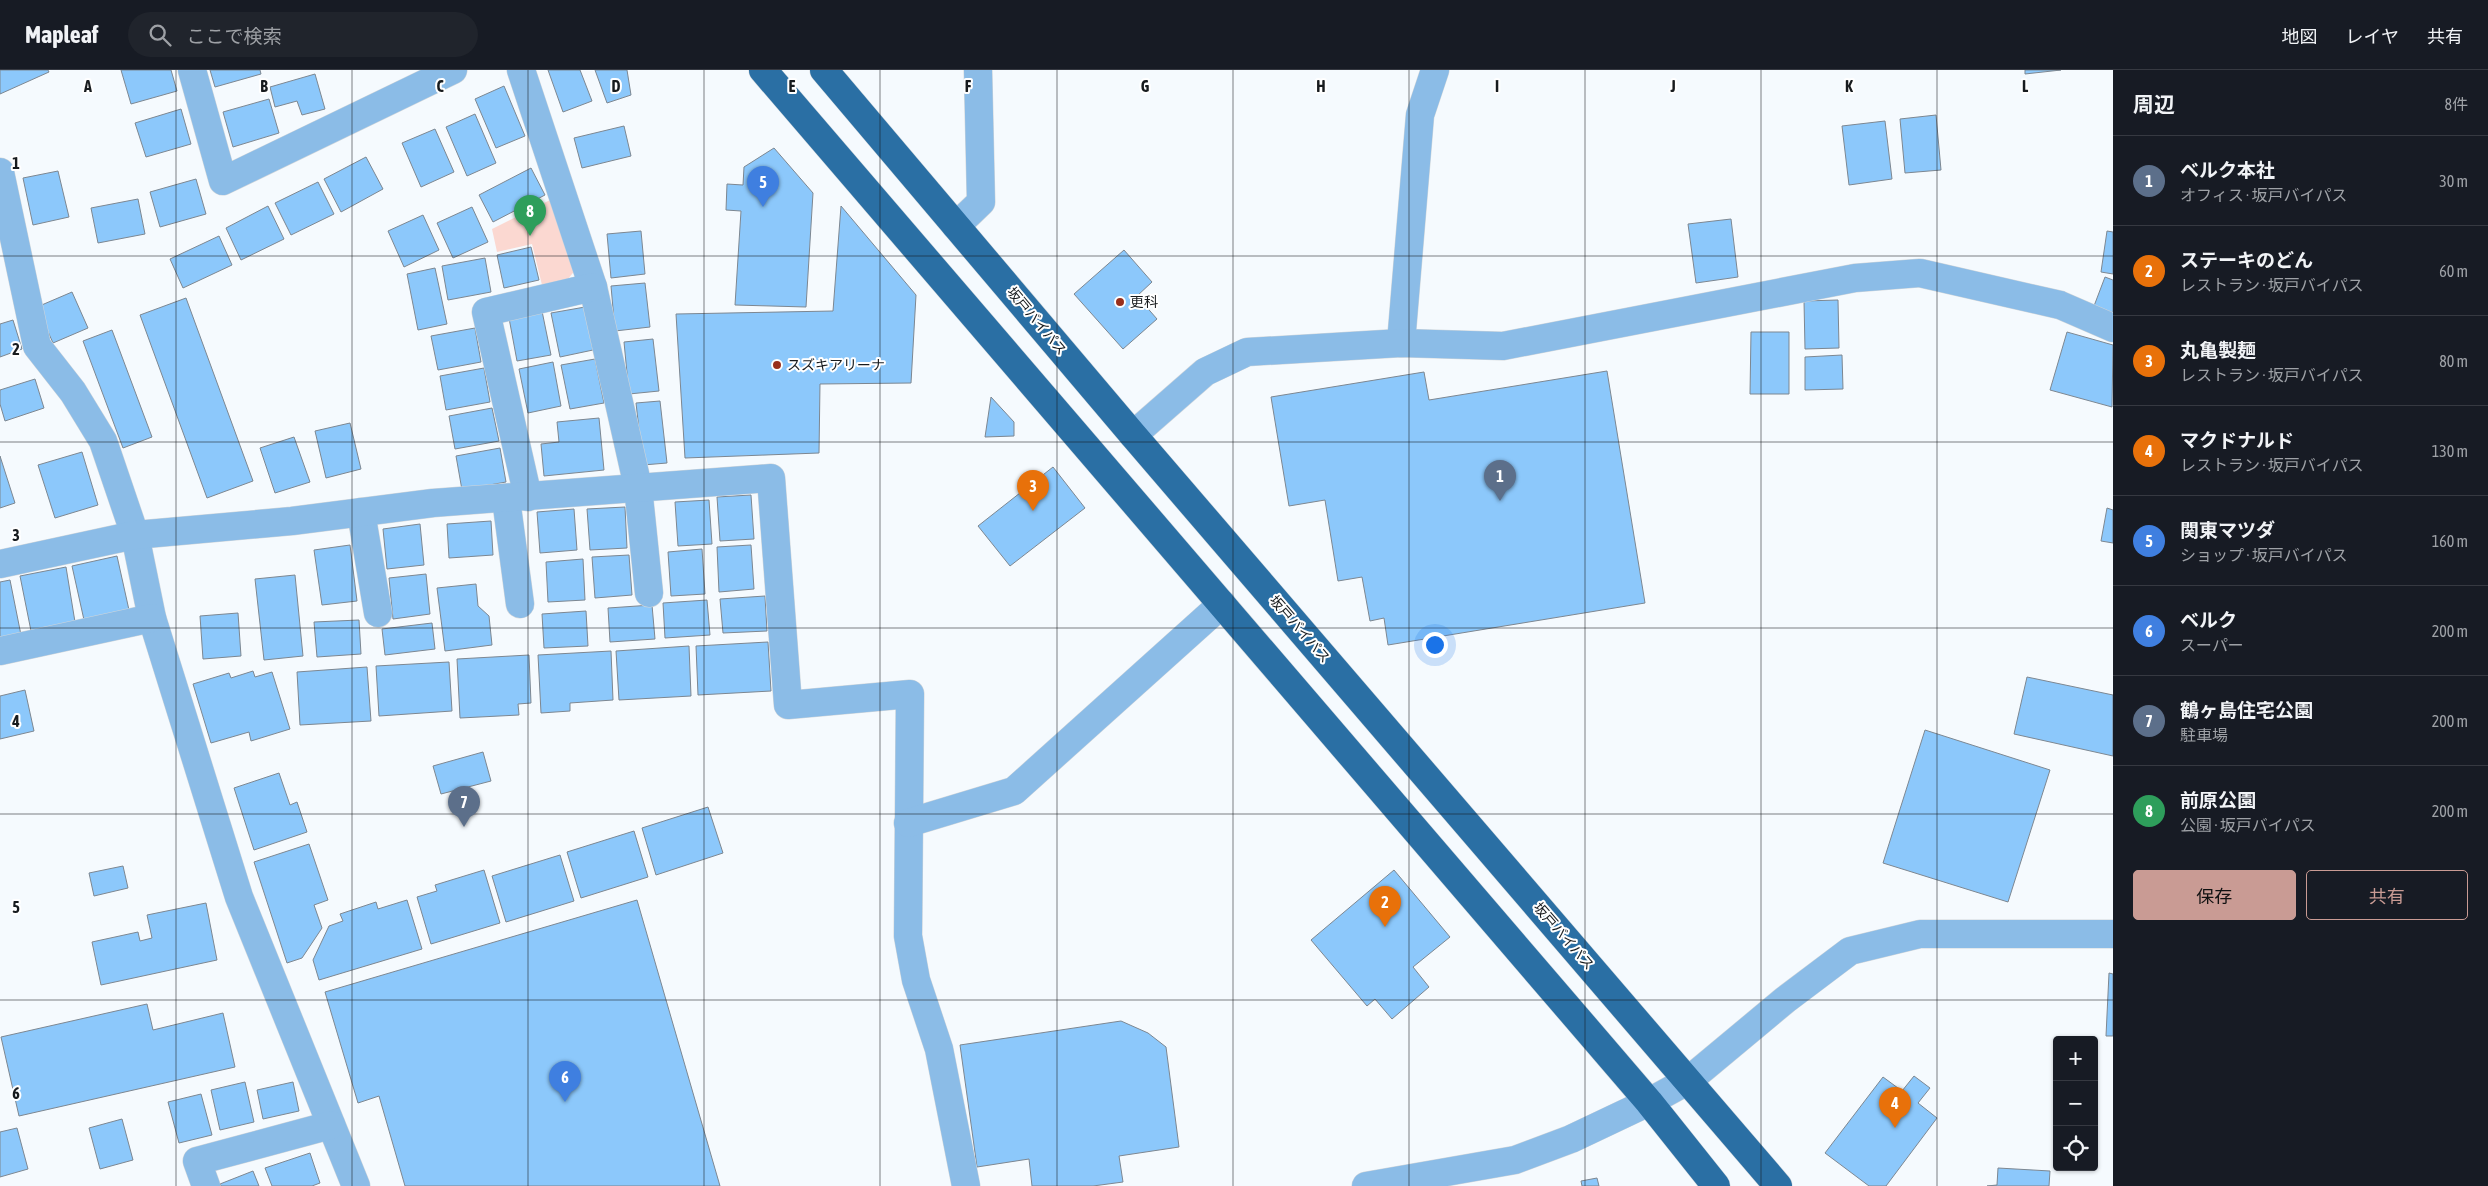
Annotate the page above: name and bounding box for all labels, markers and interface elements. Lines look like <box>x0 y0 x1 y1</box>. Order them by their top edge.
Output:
search box <box>128 12 478 57</box>
text: Mapleaf <box>25 21 98 48</box>
icon: search <box>146 21 174 49</box>
text: ここで検索 <box>186 25 281 47</box>
text: 地図 <box>2282 26 2318 47</box>
text: レイヤ <box>2346 26 2399 47</box>
text: 共有 <box>2427 26 2463 47</box>
text: A <box>83 77 92 95</box>
text: B <box>260 77 268 95</box>
text: C <box>436 77 444 95</box>
text: D <box>612 77 621 95</box>
text: E <box>789 77 796 95</box>
text: F <box>965 77 972 95</box>
text: G <box>1141 77 1150 95</box>
text: H <box>1316 77 1326 95</box>
text: I <box>1495 77 1499 95</box>
text: J <box>1669 77 1676 95</box>
text: K <box>1845 77 1853 95</box>
text: L <box>2022 77 2029 95</box>
text: 周辺 <box>2133 92 2175 116</box>
text: 8件 <box>2444 95 2468 113</box>
text: 1 <box>12 154 20 172</box>
text: ベルク本社 <box>2180 159 2275 181</box>
pin: 5 <box>747 166 779 207</box>
text: 1 <box>2145 172 2153 190</box>
text: 30 m <box>2439 172 2468 190</box>
text: オフィス · 坂戸バイパス <box>2180 186 2347 204</box>
pin: 8 <box>514 195 546 236</box>
text: ステーキのどん <box>2180 249 2313 271</box>
text: 2 <box>2145 262 2153 280</box>
text: 60 m <box>2439 262 2468 280</box>
text: レストラン · 坂戸バイパス <box>2180 276 2364 294</box>
street label: 坂戸バイパス <box>1004 284 1070 358</box>
place label: 更科 <box>1130 294 1158 310</box>
marker: 更科 <box>1114 296 1126 308</box>
text: 丸亀製麺 <box>2180 339 2256 361</box>
text: 2 <box>12 340 20 358</box>
text: 3 <box>2145 352 2153 370</box>
text: 80 m <box>2439 352 2468 370</box>
place label: スズキアリーナ <box>787 357 885 373</box>
marker: スズキアリーナ <box>771 359 783 371</box>
text: レストラン · 坂戸バイパス <box>2180 366 2364 384</box>
text: マクドナルド <box>2180 429 2294 451</box>
text: 4 <box>2145 442 2153 460</box>
text: 130 m <box>2432 442 2468 460</box>
text: レストラン · 坂戸バイパス <box>2180 456 2364 474</box>
pin: 1 <box>1484 460 1516 501</box>
pin: 3 <box>1017 470 1049 511</box>
text: 関東マツダ <box>2180 519 2275 541</box>
text: 3 <box>12 526 20 544</box>
text: 5 <box>2145 532 2153 550</box>
text: 160 m <box>2432 532 2468 550</box>
text: ショップ · 坂戸バイパス <box>2180 546 2348 564</box>
street label: 坂戸バイパス <box>1266 592 1334 666</box>
text: ベルク <box>2180 609 2237 631</box>
text: 6 <box>2145 622 2153 640</box>
text: 200 m <box>2432 622 2468 640</box>
your location <box>1422 632 1448 658</box>
text: スーパー <box>2180 636 2244 654</box>
text: 鶴ヶ島住宅公園 <box>2180 699 2313 721</box>
text: 4 <box>11 712 20 730</box>
text: 7 <box>2145 712 2153 730</box>
text: 200 m <box>2432 712 2468 730</box>
text: 駐車場 <box>2180 726 2228 744</box>
pin: 7 <box>448 786 480 827</box>
text: 前原公園 <box>2180 789 2256 811</box>
text: 8 <box>2145 802 2153 820</box>
text: 200 m <box>2432 802 2468 820</box>
text: 公園 · 坂戸バイパス <box>2180 816 2316 834</box>
button: 保存 <box>2133 870 2296 920</box>
button: 共有 <box>2306 870 2468 920</box>
pin: 2 <box>1369 886 1401 927</box>
text: 5 <box>12 898 20 916</box>
street label: 坂戸バイパス <box>1530 899 1598 973</box>
map controls <box>2053 1036 2098 1171</box>
button: + <box>2053 1036 2098 1081</box>
pin: 6 <box>549 1061 581 1102</box>
button: − <box>2053 1081 2098 1126</box>
text: 6 <box>12 1084 20 1102</box>
pin: 4 <box>1879 1087 1911 1128</box>
button: locate <box>2053 1126 2098 1171</box>

